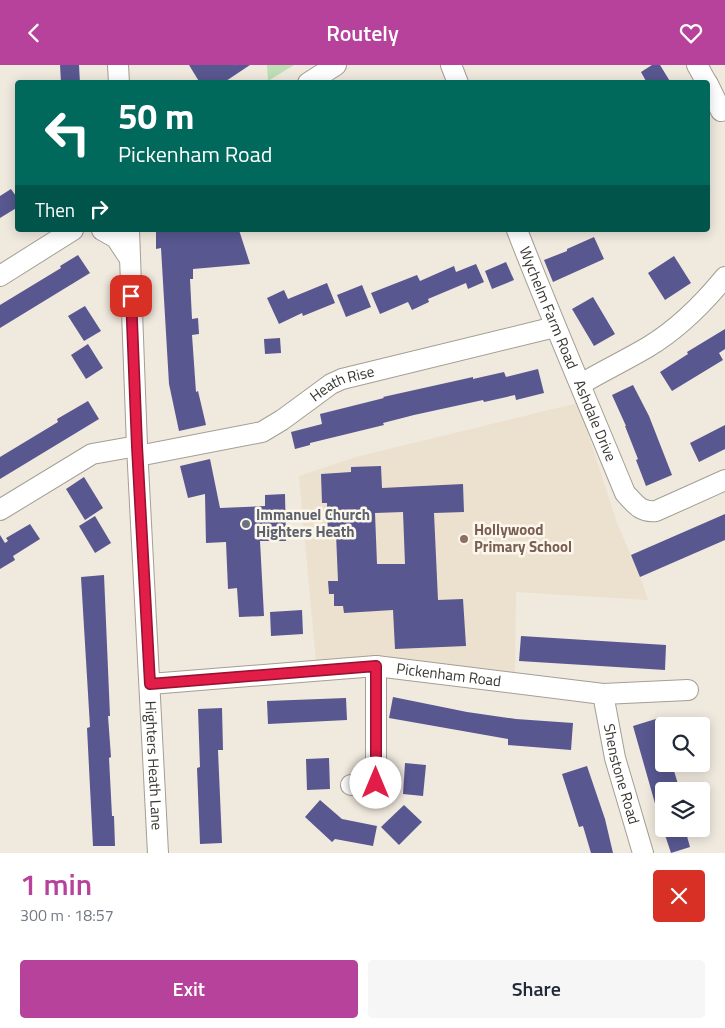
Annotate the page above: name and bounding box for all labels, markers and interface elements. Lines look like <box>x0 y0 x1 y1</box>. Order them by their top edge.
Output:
text: Routely <box>326 16 399 50</box>
icon: back <box>20 19 48 47</box>
icon: heart <box>677 19 705 47</box>
text: 50 m <box>118 89 194 143</box>
icon: left <box>35 100 100 165</box>
text: Pickenham Road <box>118 137 272 171</box>
text: Then <box>35 195 75 224</box>
icon: right <box>85 195 113 223</box>
street label: Wychelm Farm Road <box>514 243 584 372</box>
pin <box>110 275 152 317</box>
icon: arrive <box>117 282 145 310</box>
street label: Heath Rise <box>305 360 377 407</box>
street label: Ashdale Drive <box>568 376 623 465</box>
place label: Immanuel Church Highters Heath <box>256 503 370 543</box>
marker: Immanuel Church Highters Heath <box>240 518 252 530</box>
place label: Hollywood Primary School <box>474 518 572 558</box>
marker: Hollywood Primary School <box>458 533 470 545</box>
street label: Pickenham Road <box>395 657 502 692</box>
street label: Highters Heath Lane <box>139 700 169 831</box>
map controls <box>655 717 710 837</box>
button: search <box>655 717 710 772</box>
street label: Shenstone Road <box>598 722 646 827</box>
position arrow <box>349 756 401 808</box>
button: layers <box>655 782 710 837</box>
text: 1 min <box>20 861 92 907</box>
button: close <box>653 870 705 922</box>
text: 300 m · 18:57 <box>20 903 114 927</box>
button: Exit <box>20 960 358 1018</box>
button: Share <box>368 960 705 1018</box>

